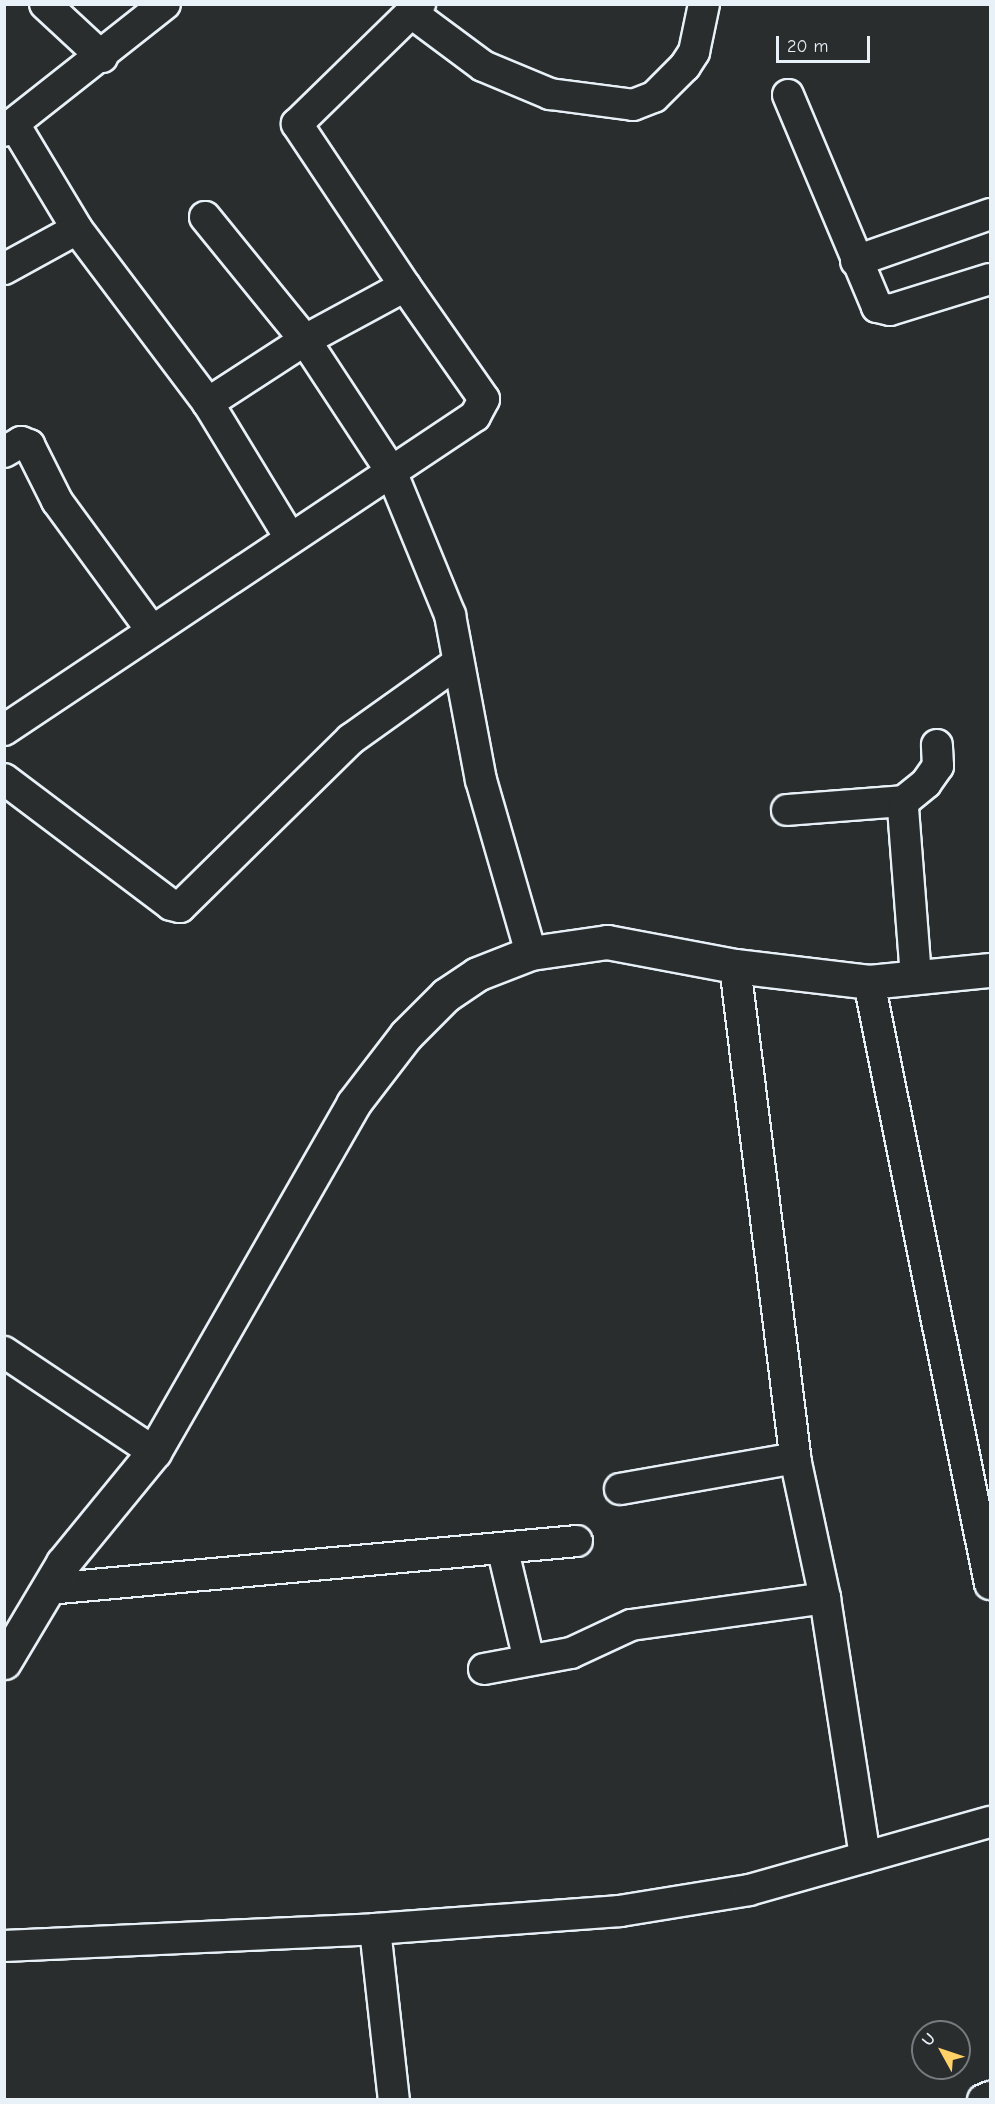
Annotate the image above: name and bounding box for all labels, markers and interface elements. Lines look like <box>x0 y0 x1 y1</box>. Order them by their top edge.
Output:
scale bar <box>779 24 874 62</box>
text: 20 m <box>787 36 828 57</box>
north arrow <box>911 2020 971 2080</box>
text: U <box>918 2030 939 2050</box>

